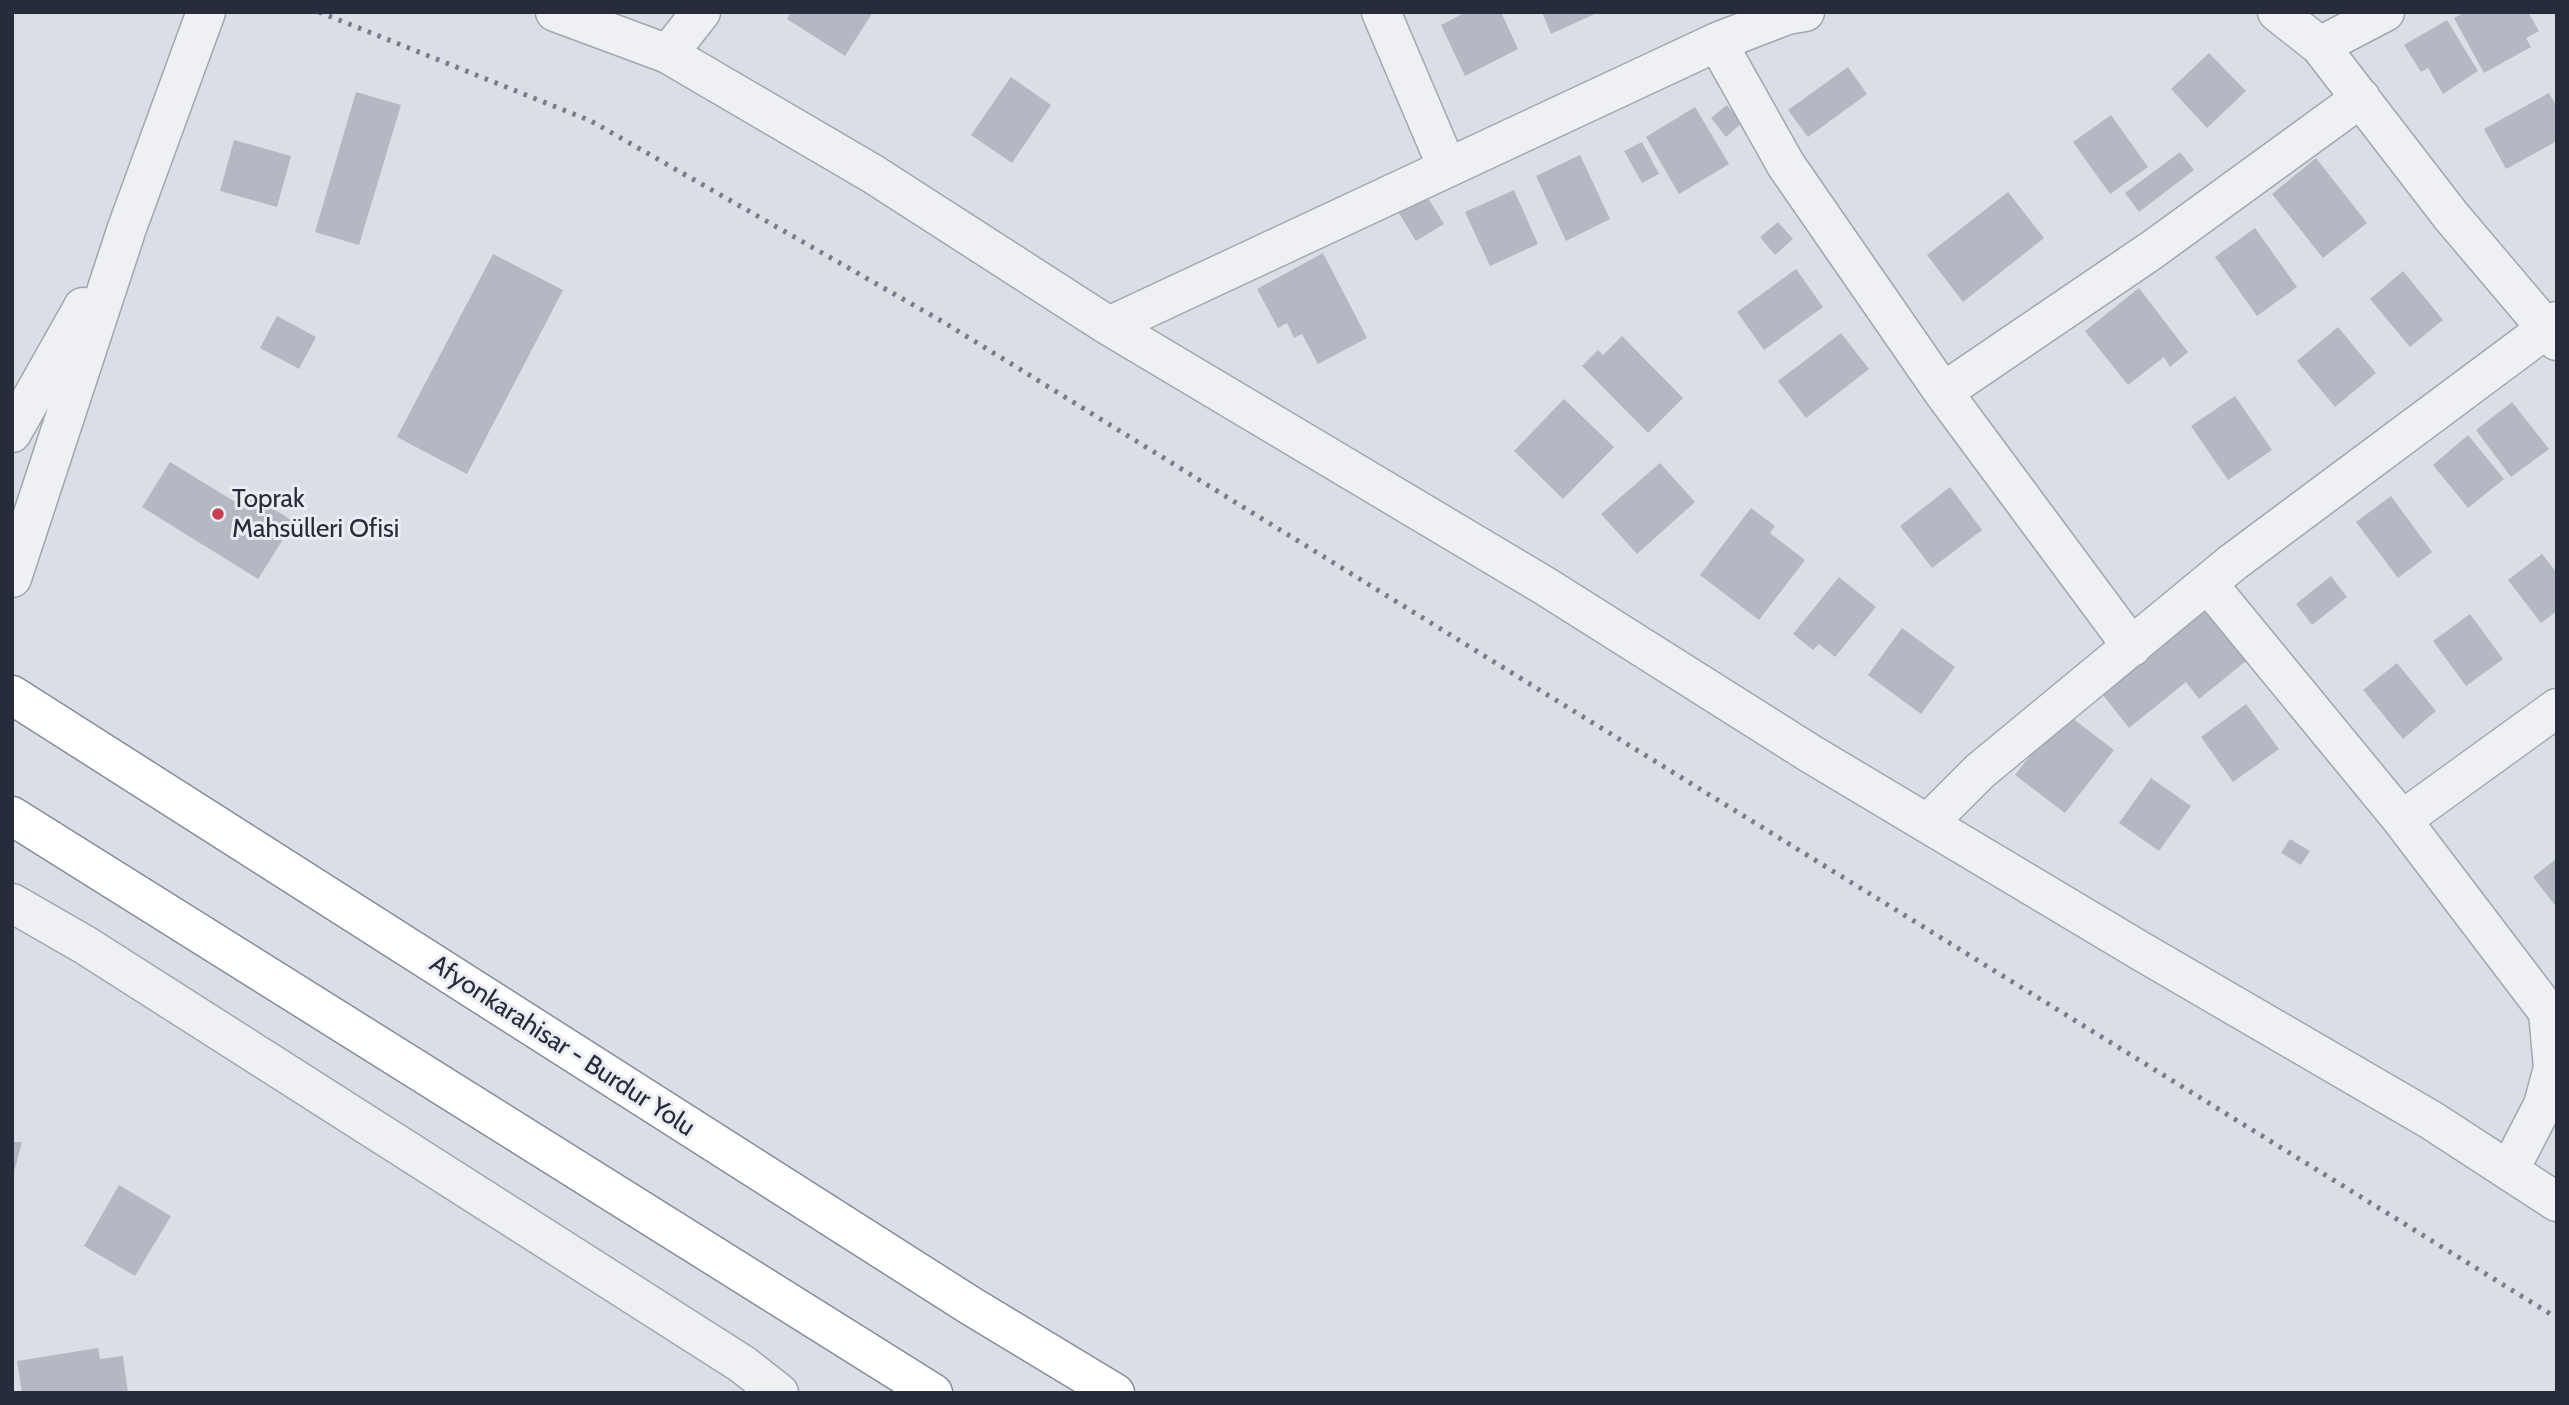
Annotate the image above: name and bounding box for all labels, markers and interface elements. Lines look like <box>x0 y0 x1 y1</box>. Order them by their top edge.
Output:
place label: Toprak Mahsülleri Ofisi <box>232 483 399 544</box>
marker: Toprak Mahsülleri Ofisi <box>210 506 226 522</box>
street label: Afyonkarahisar - Burdur Yolu <box>424 949 700 1143</box>

